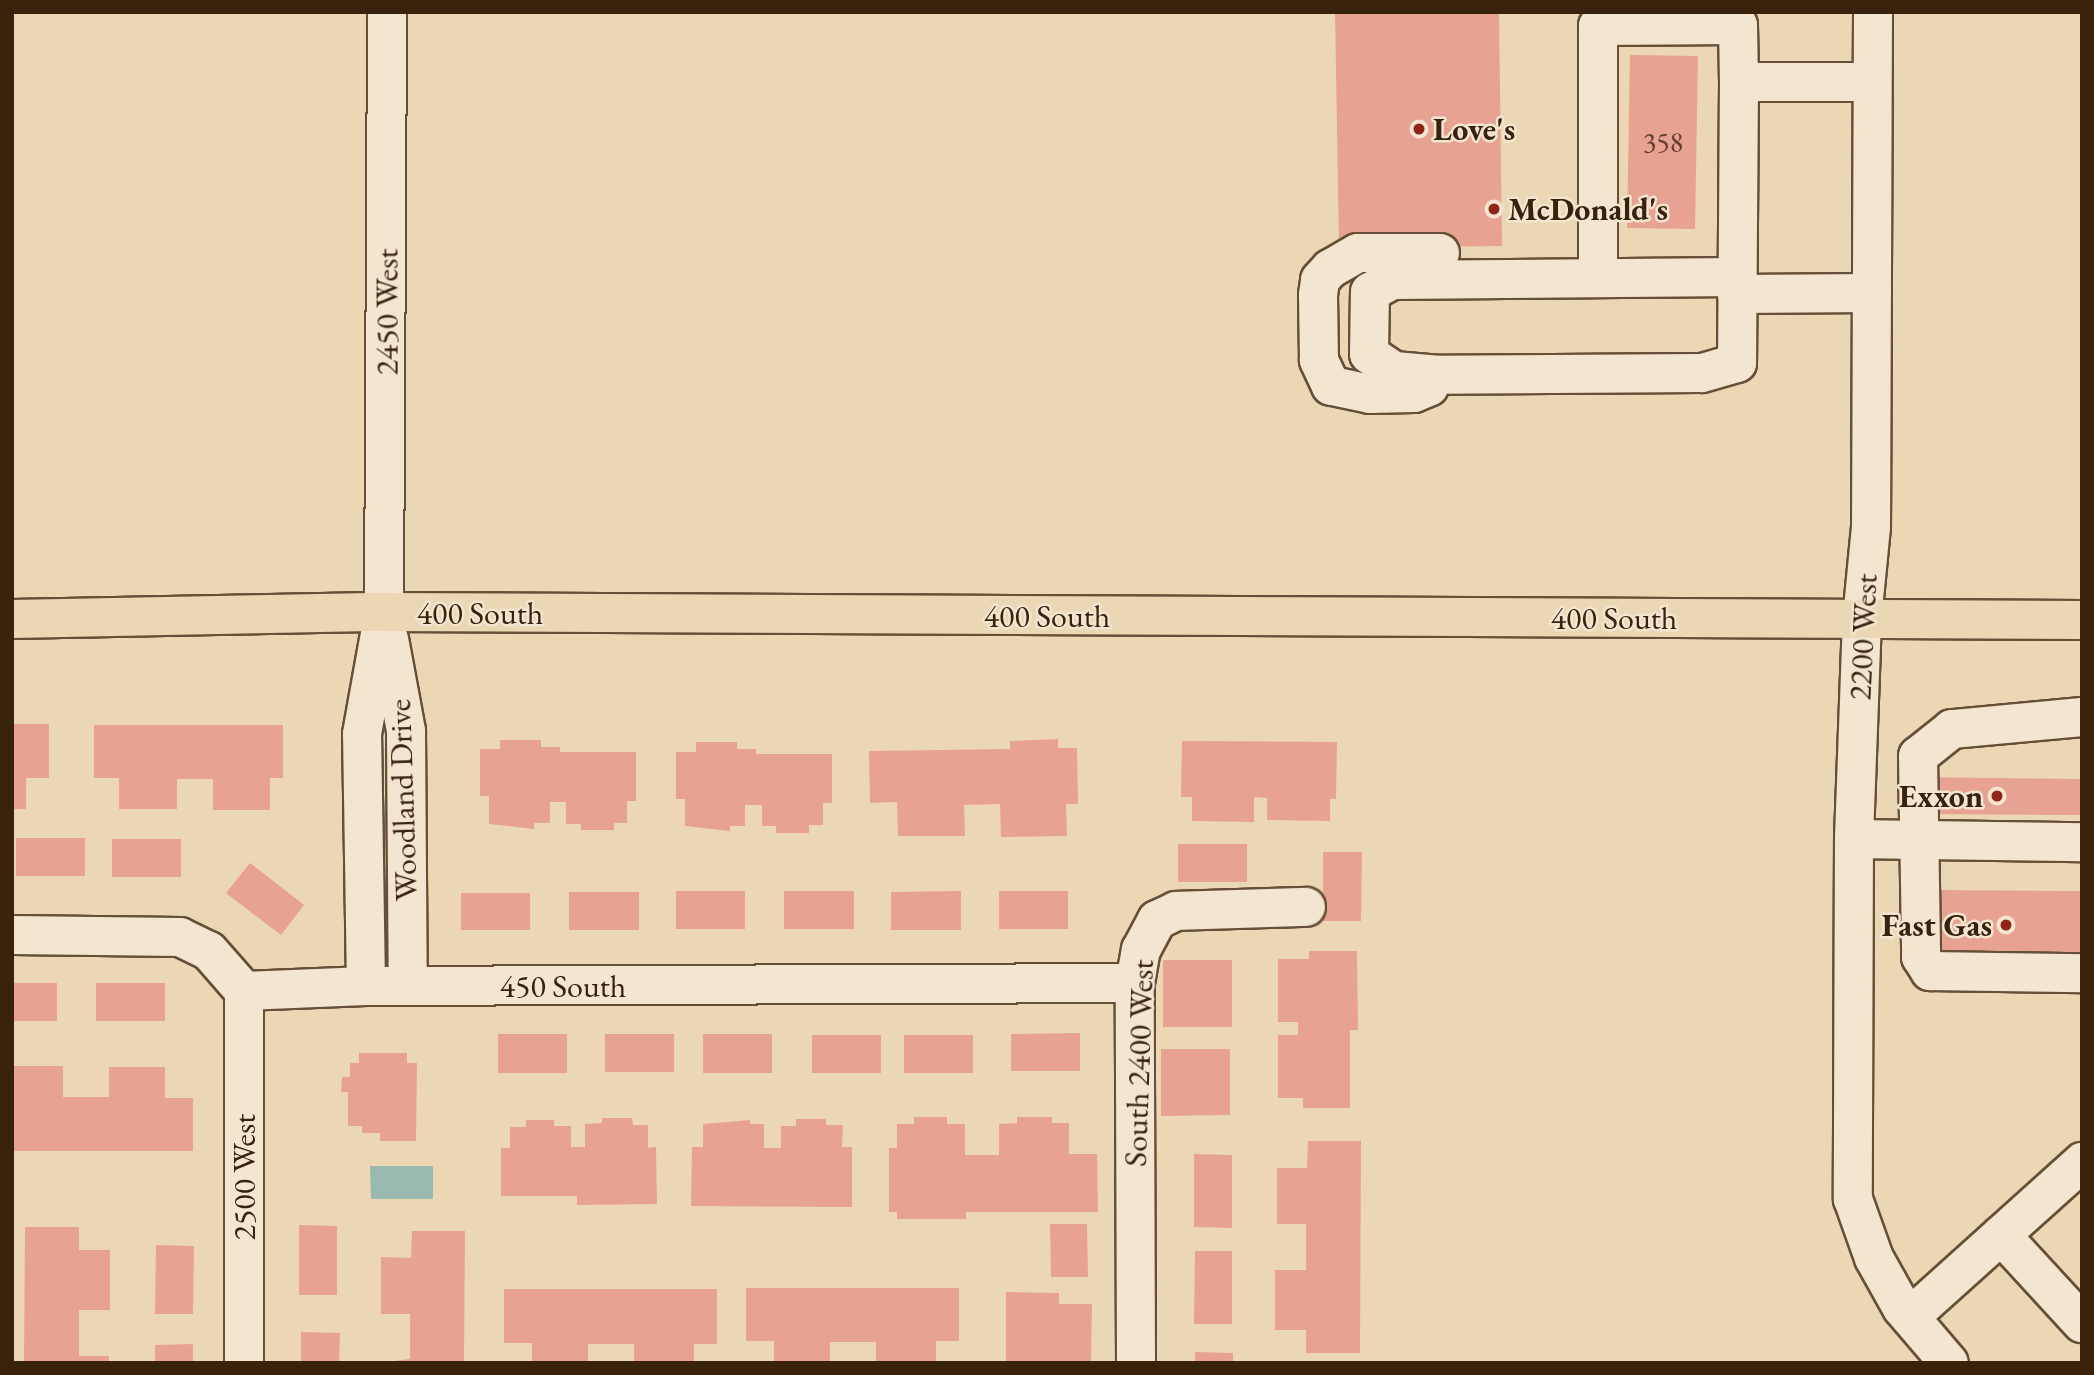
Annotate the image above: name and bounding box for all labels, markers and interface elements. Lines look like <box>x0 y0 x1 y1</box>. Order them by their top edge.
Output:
place label: Love's <box>1433 110 1515 148</box>
marker: Love's <box>1411 121 1427 137</box>
house number: 358 <box>1643 125 1683 159</box>
place label: McDonald's <box>1508 190 1668 228</box>
marker: McDonald's <box>1486 201 1502 217</box>
street label: 2450 West <box>368 249 406 375</box>
street label: 2200 West <box>1841 573 1885 701</box>
street label: 400 South <box>417 594 543 632</box>
street label: 400 South <box>984 597 1110 635</box>
street label: 400 South <box>1551 599 1677 637</box>
street label: Woodland Drive <box>380 698 426 902</box>
place label: Exxon <box>1899 777 1983 815</box>
marker: Exxon <box>1989 788 2005 804</box>
place label: Fast Gas <box>1882 906 1992 944</box>
marker: Fast Gas <box>1998 917 2014 933</box>
street label: South 2400 West <box>1116 959 1162 1167</box>
street label: 450 South <box>500 967 626 1005</box>
street label: 2500 West <box>225 1114 263 1240</box>

